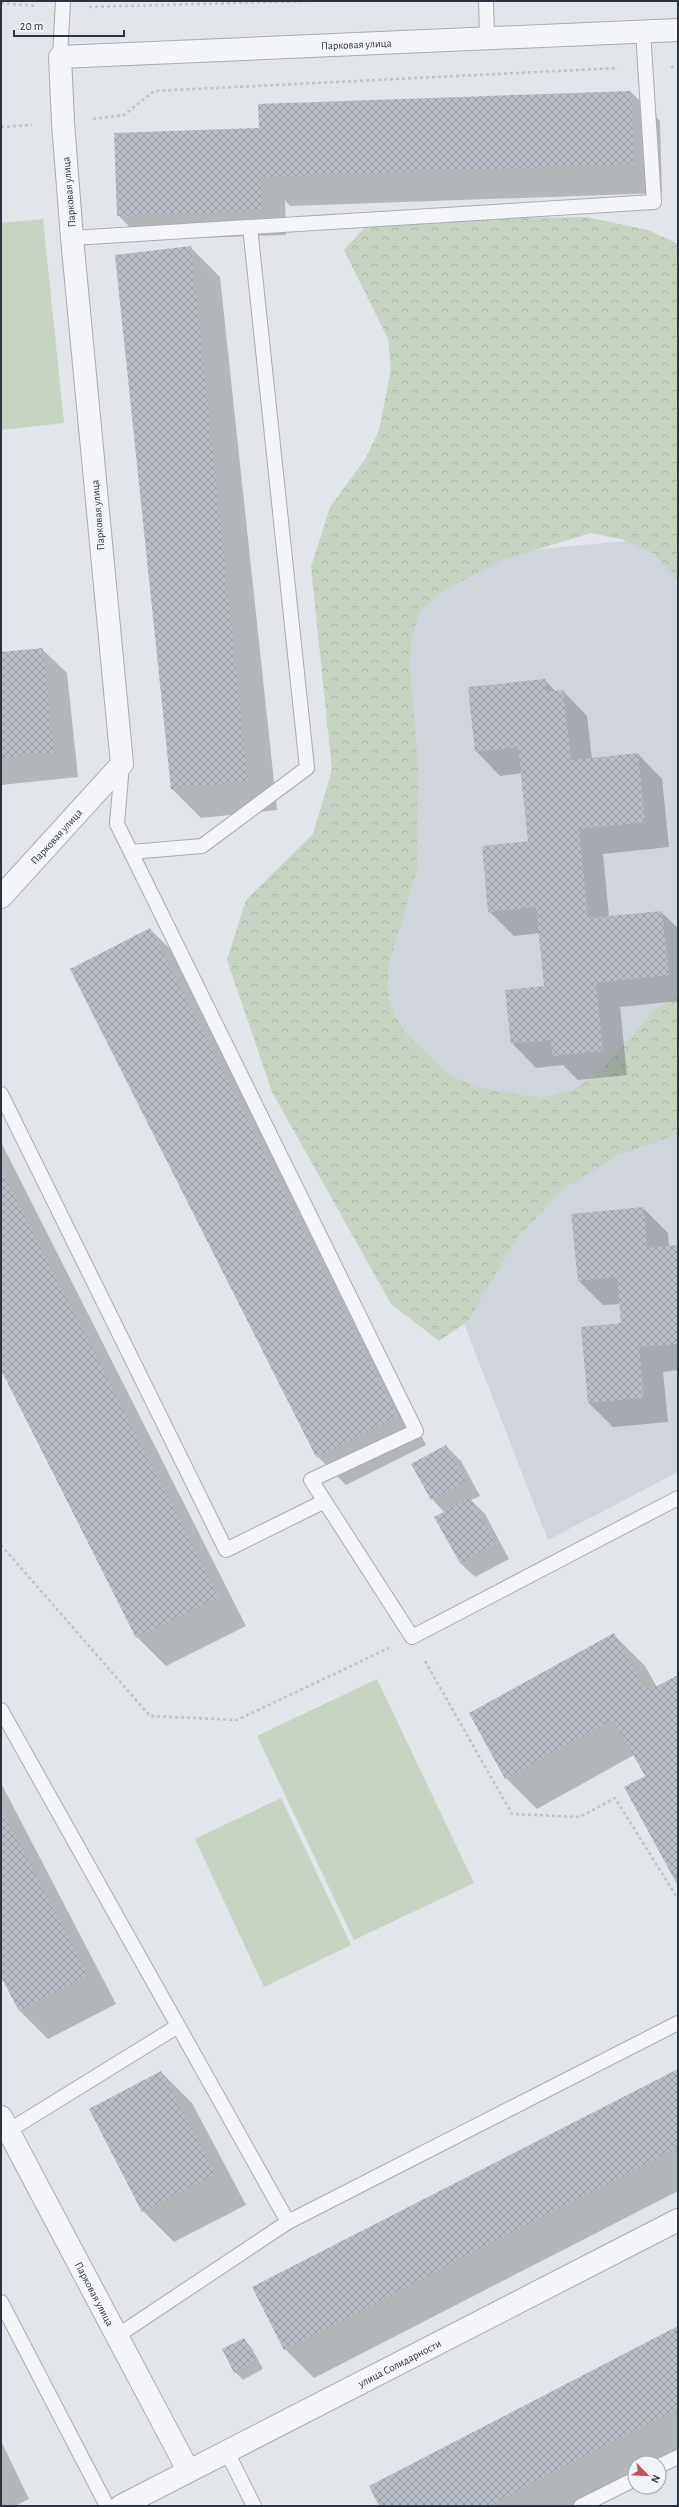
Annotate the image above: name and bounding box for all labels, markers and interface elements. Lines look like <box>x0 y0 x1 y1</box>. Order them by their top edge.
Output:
scale bar <box>14 12 124 38</box>
text: 20 m <box>20 20 43 32</box>
street label: Парковая улица <box>320 37 392 51</box>
street label: Парковая улица <box>60 156 78 228</box>
street label: Парковая улица <box>89 479 107 551</box>
street label: Парковая улица <box>28 806 84 866</box>
street label: Парковая улица <box>73 2260 116 2328</box>
street label: улица Солидарности <box>355 2337 443 2389</box>
north arrow <box>627 2455 667 2495</box>
text: N <box>649 2473 662 2485</box>

